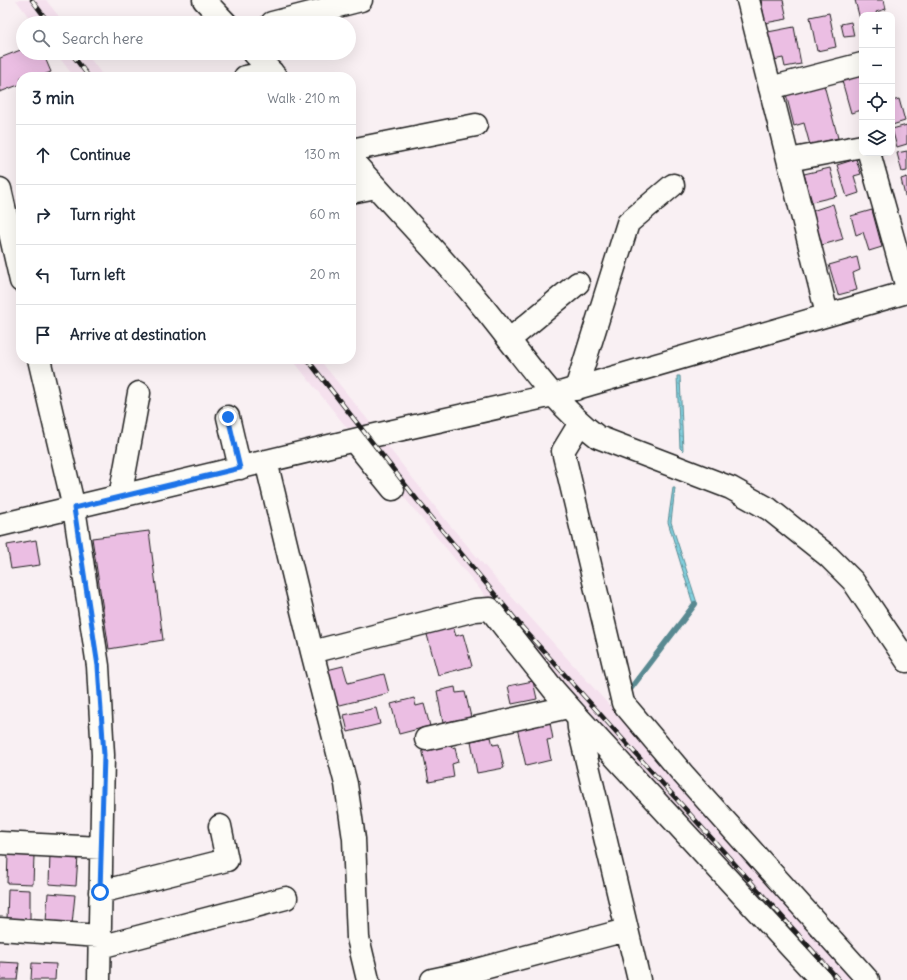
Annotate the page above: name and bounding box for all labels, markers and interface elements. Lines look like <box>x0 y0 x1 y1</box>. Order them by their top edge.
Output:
map controls <box>859 12 895 156</box>
button: + <box>859 12 895 48</box>
search box <box>16 16 356 60</box>
icon: search <box>30 27 52 49</box>
text: Search here <box>62 29 143 48</box>
button: − <box>859 48 895 84</box>
button: locate <box>859 84 895 120</box>
text: 3 min <box>32 87 74 109</box>
text: Walk · 210 m <box>267 90 340 107</box>
button: layers <box>859 120 895 156</box>
icon: ahead <box>32 144 54 166</box>
text: Continue <box>70 145 131 164</box>
text: 130 m <box>304 146 340 163</box>
icon: right <box>32 204 54 226</box>
text: Turn right <box>70 205 135 224</box>
text: 60 m <box>309 206 340 223</box>
icon: left <box>32 264 54 286</box>
text: Turn left <box>70 265 125 284</box>
text: 20 m <box>310 266 340 283</box>
icon: arrive <box>32 324 54 346</box>
text: Arrive at destination <box>70 325 206 344</box>
route end <box>219 408 237 426</box>
route start <box>91 883 109 901</box>

